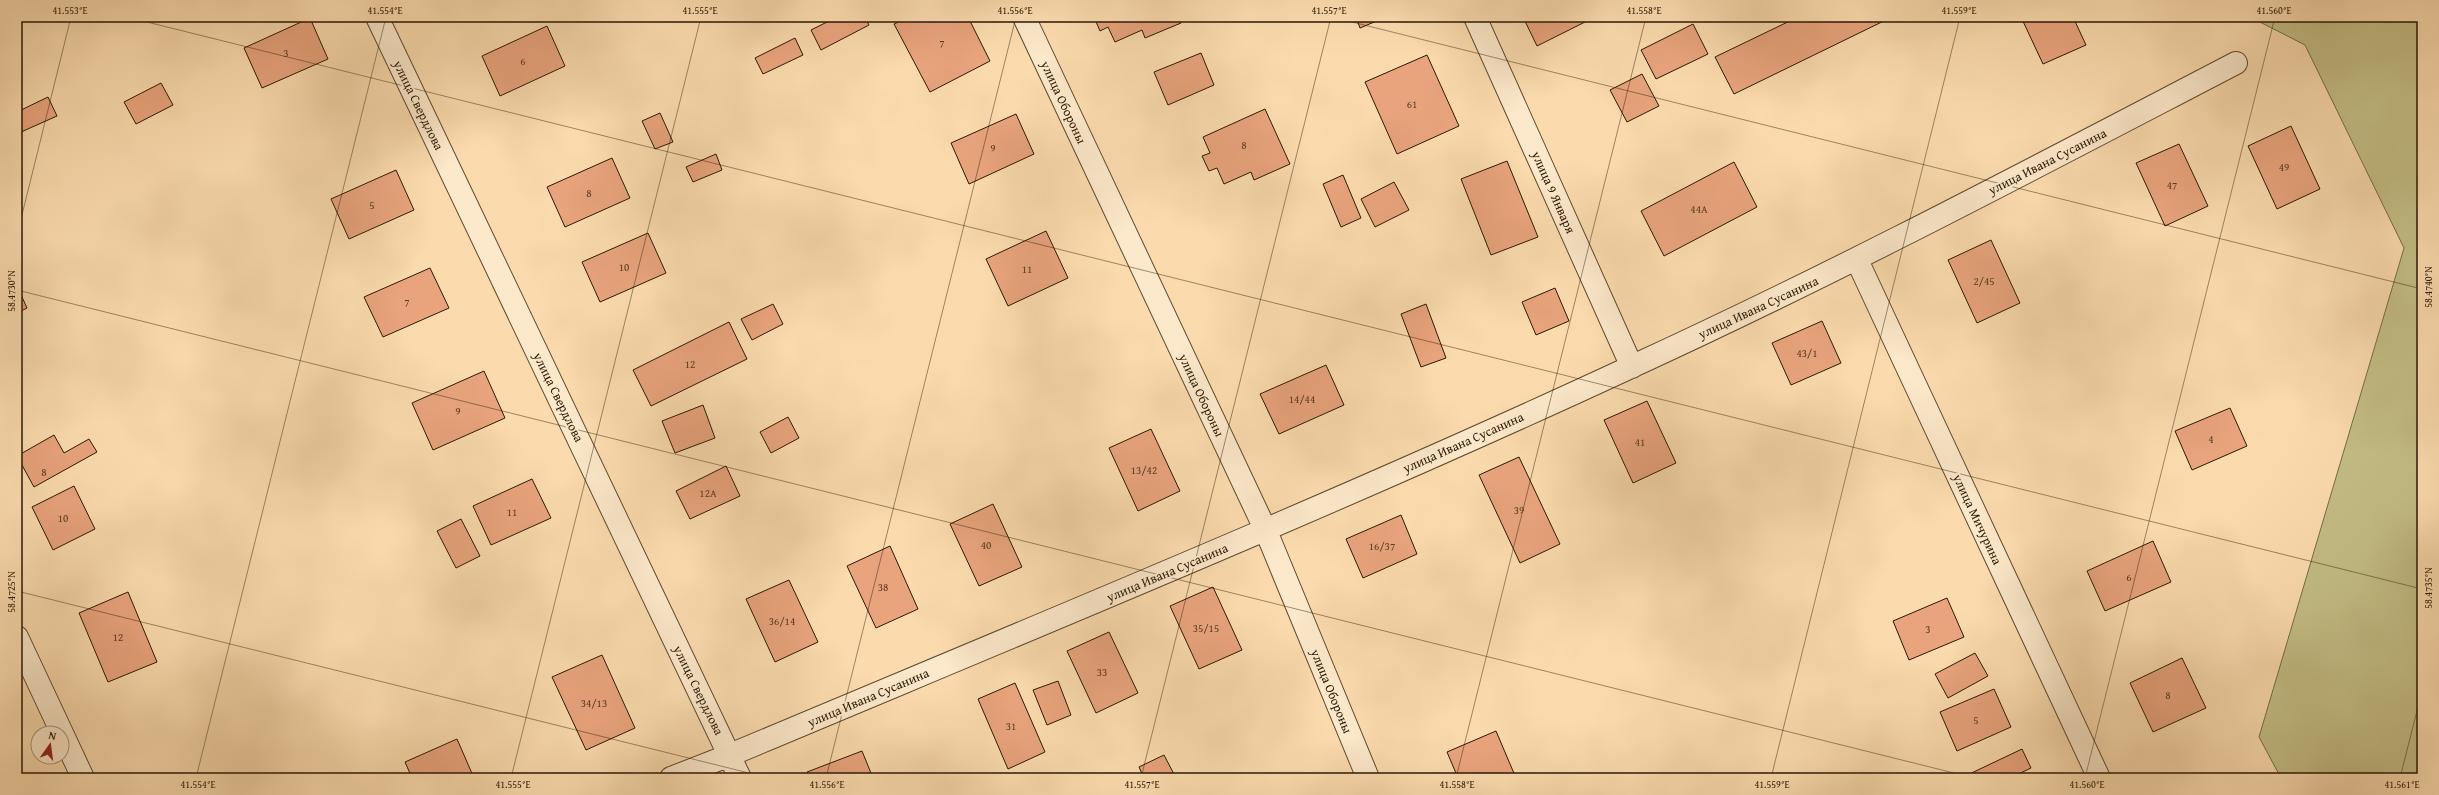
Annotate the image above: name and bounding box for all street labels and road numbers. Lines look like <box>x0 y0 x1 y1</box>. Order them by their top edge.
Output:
street label: улица Свердлова <box>388 56 449 154</box>
street label: улица Обороны <box>1036 57 1091 147</box>
street label: улица Ивана Сусанина <box>1984 123 2110 200</box>
street label: улица 9 Января <box>1526 147 1580 237</box>
street label: улица Ивана Сусанина <box>1694 271 1822 344</box>
street label: улица Свердлова <box>528 348 589 446</box>
street label: улица Обороны <box>1174 350 1229 440</box>
street label: улица Ивана Сусанина <box>1399 407 1527 478</box>
street label: улица Мичурина <box>1948 470 2007 568</box>
street label: улица Ивана Сусанина <box>1103 538 1232 607</box>
street label: улица Свердлова <box>668 641 729 739</box>
street label: улица Обороны <box>1306 645 1357 736</box>
street label: улица Ивана Сусанина <box>804 663 933 732</box>

